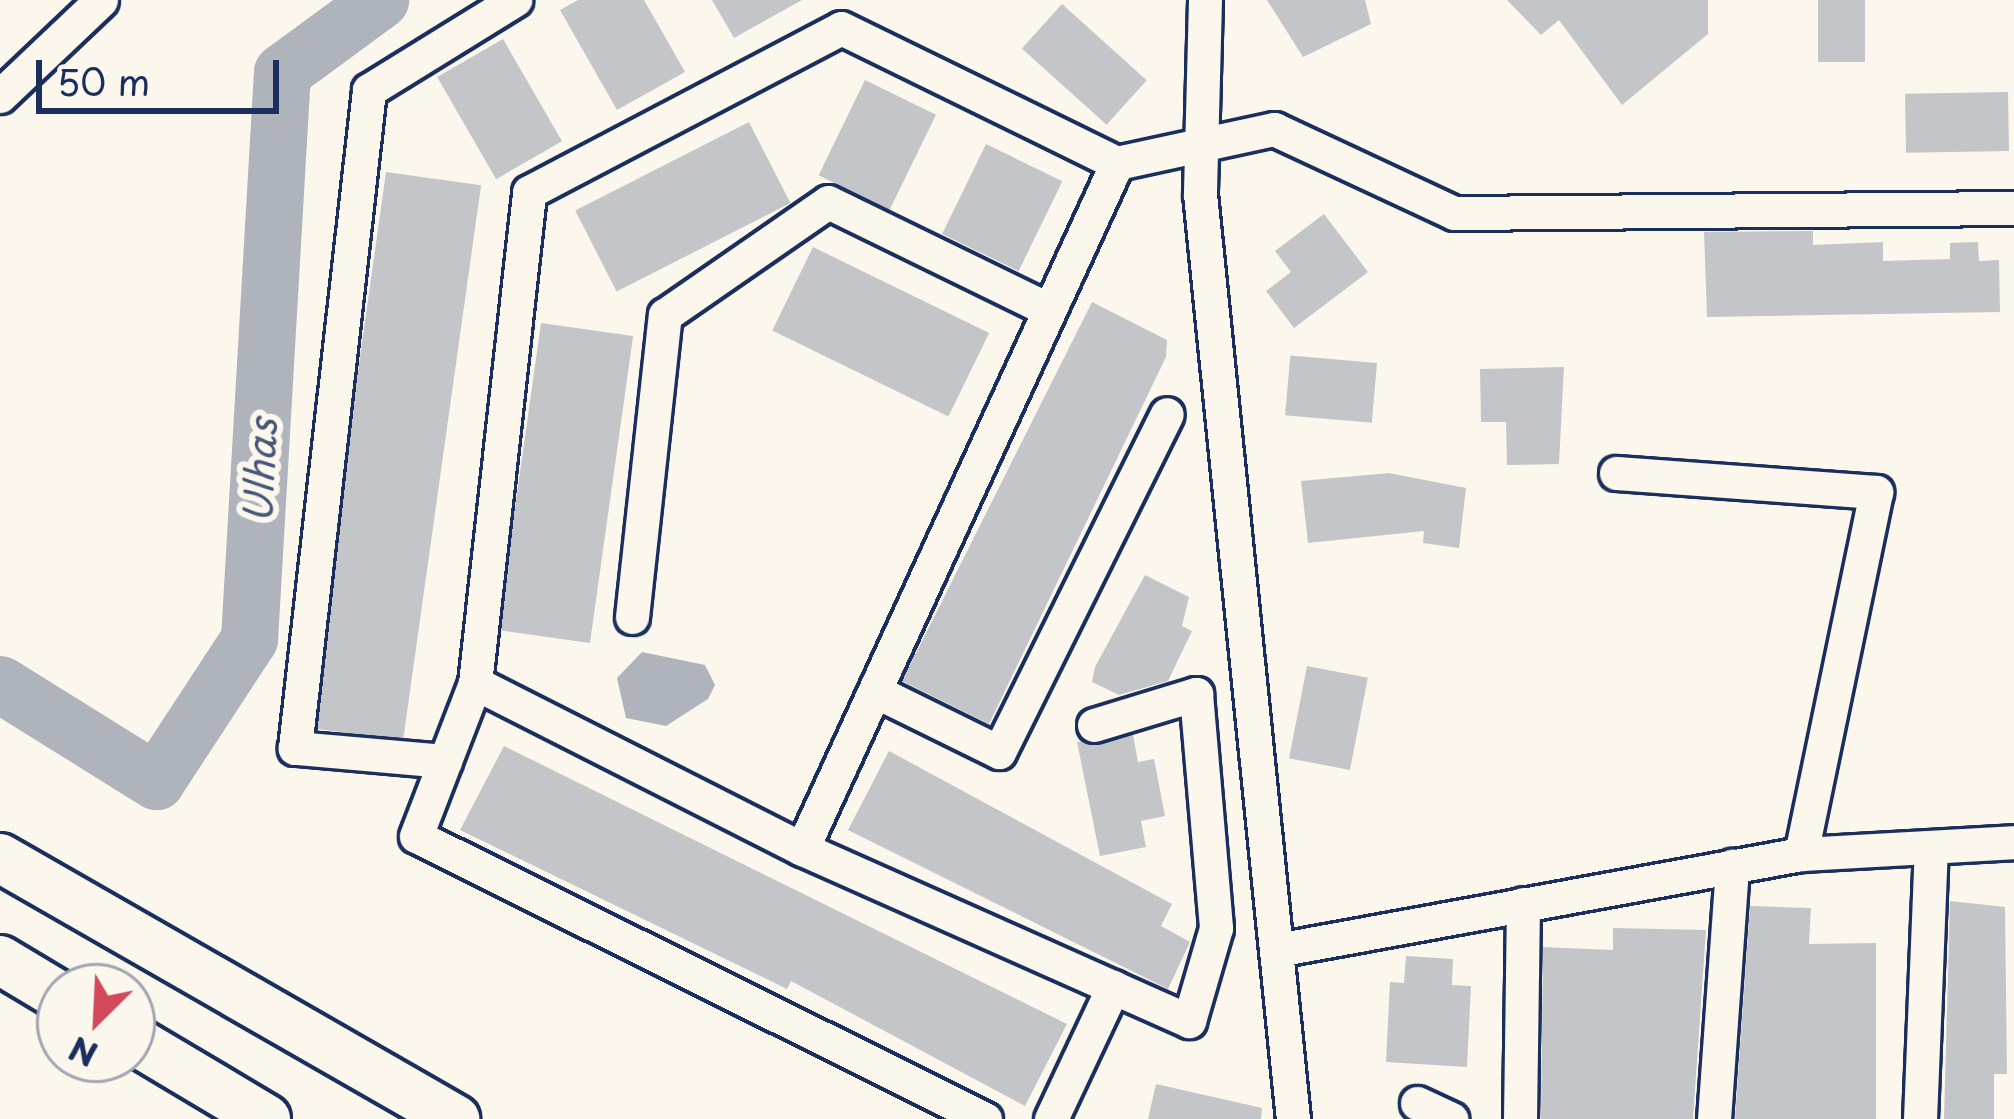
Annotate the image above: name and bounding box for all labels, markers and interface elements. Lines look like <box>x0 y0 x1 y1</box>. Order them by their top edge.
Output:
scale bar <box>42 36 285 110</box>
text: 50 m <box>57 54 150 108</box>
water label: Ulhas <box>233 417 285 525</box>
north arrow <box>36 963 156 1083</box>
text: N <box>60 1025 105 1081</box>

